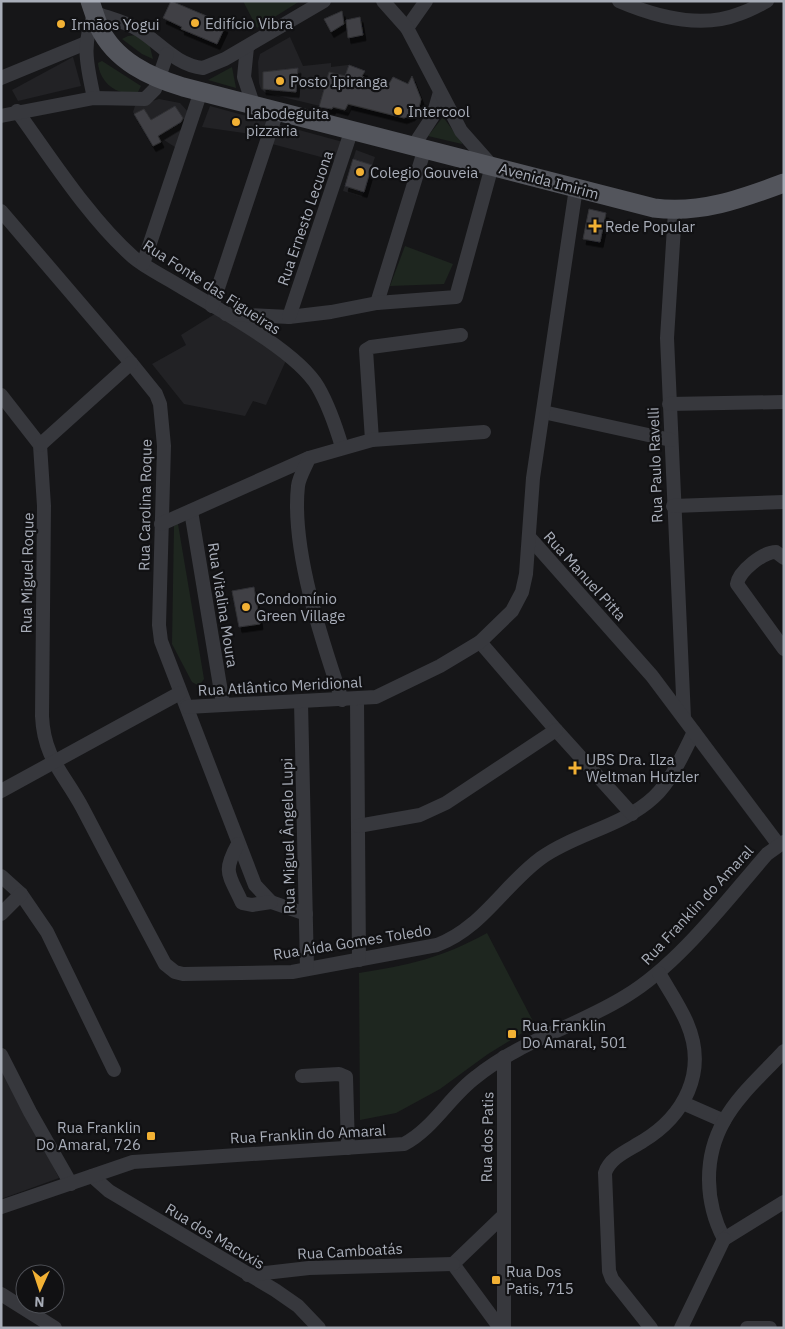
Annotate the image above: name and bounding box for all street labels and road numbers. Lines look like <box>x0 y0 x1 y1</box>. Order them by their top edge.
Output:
street label: Rua Ernesto Lecuona <box>273 148 337 288</box>
street label: Avenida Imirim <box>497 159 601 203</box>
street label: Rua Fonte das Figueiras <box>140 235 284 339</box>
street label: Rua Paulo Ravelli <box>643 407 667 523</box>
street label: Rua Carolina Roque <box>134 439 156 571</box>
street label: Rua Miguel Roque <box>16 512 38 634</box>
street label: Rua Manuel Pitta <box>540 527 630 625</box>
street label: Rua Vitalina Moura <box>204 541 242 669</box>
street label: Rua Atlântico Meridional <box>197 672 363 700</box>
street label: Rua Miguel Ângelo Lupi <box>277 758 299 914</box>
street label: Rua Franklin do Amaral <box>637 841 757 969</box>
street label: Rua Aída Gomes Toledo <box>272 920 432 964</box>
street label: Rua dos Patis <box>477 1091 497 1183</box>
street label: Rua Franklin do Amaral <box>229 1120 387 1148</box>
street label: Rua dos Macuxis <box>162 1199 268 1273</box>
street label: Rua Camboatás <box>297 1239 403 1263</box>

